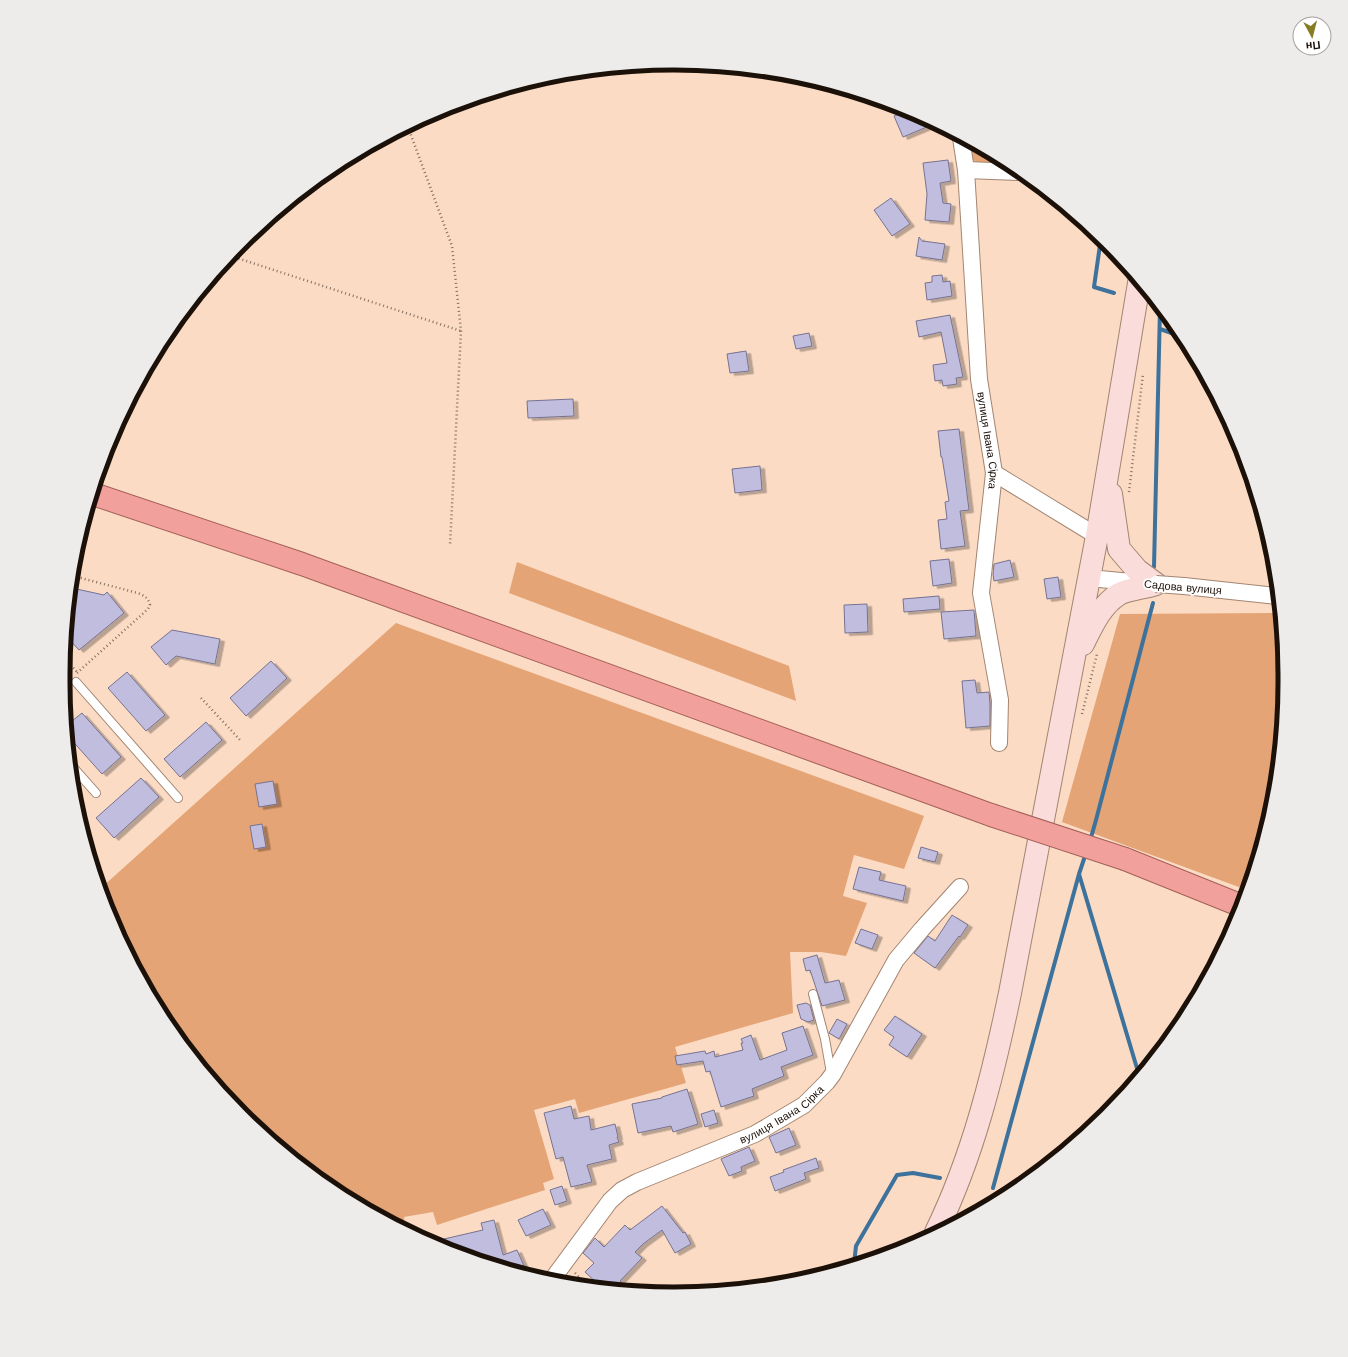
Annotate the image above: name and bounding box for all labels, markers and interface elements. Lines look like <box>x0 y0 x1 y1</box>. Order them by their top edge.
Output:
north arrow <box>1292 16 1332 56</box>
text: Пн <box>1305 38 1321 53</box>
street label: вулиця Івана Сірка <box>974 391 1000 490</box>
street label: Садова вулиця <box>1144 578 1222 597</box>
street label: вулиця Івана Сірка <box>738 1082 827 1147</box>

